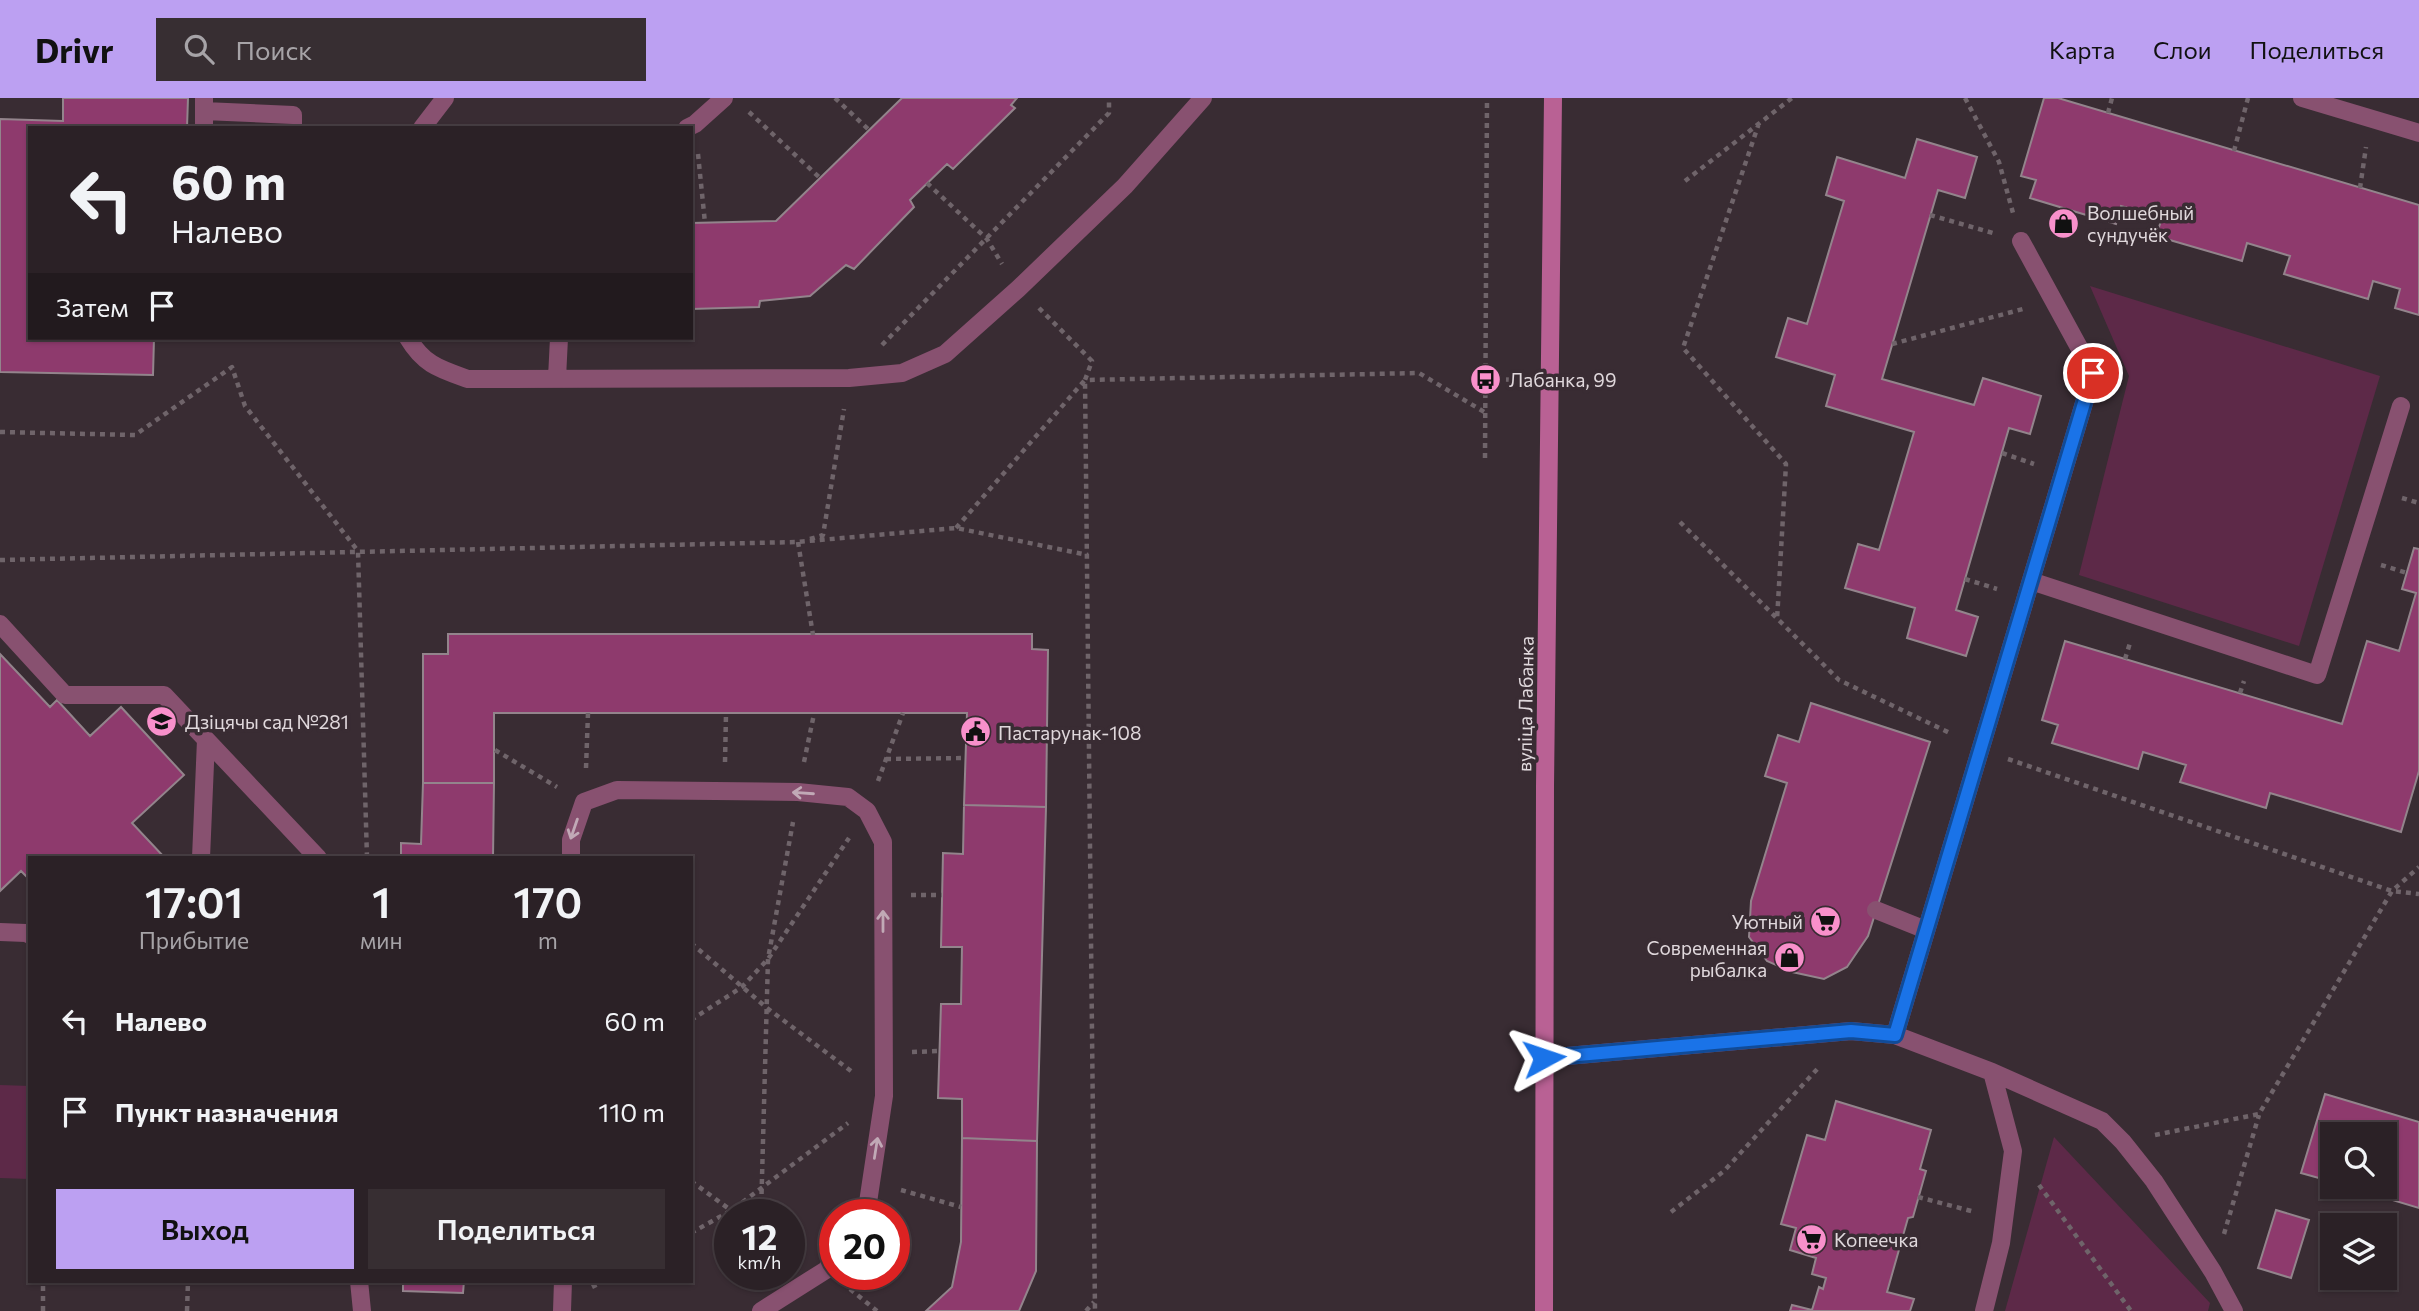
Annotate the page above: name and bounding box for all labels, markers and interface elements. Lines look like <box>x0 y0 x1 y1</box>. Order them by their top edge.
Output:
search box <box>156 18 646 81</box>
text: Drivr <box>35 29 114 70</box>
icon: search <box>180 30 218 68</box>
text: Поиск <box>236 34 312 65</box>
text: Карта <box>2049 35 2115 64</box>
text: Слои <box>2153 35 2211 64</box>
text: Поделиться <box>2249 35 2384 64</box>
text: 60 m <box>171 150 286 210</box>
icon: left <box>56 154 147 245</box>
place label: Волшебный сундучёк <box>2087 201 2194 246</box>
shop icon: Волшебный сундучёк <box>2047 206 2081 240</box>
text: Налево <box>171 210 283 250</box>
icon: arrive <box>143 287 181 325</box>
text: Затем <box>56 291 129 322</box>
pin <box>2063 343 2123 403</box>
icon: arrive <box>2074 354 2112 392</box>
bus stop icon: Лабанка, 99 <box>1469 362 1503 396</box>
place label: Лабанка, 99 <box>1509 368 1616 391</box>
street label: вуліца Лабанка <box>1512 636 1538 772</box>
school or university icon: Дзіцячы сад №281 <box>145 704 179 738</box>
place label: Дзіцячы сад №281 <box>185 710 349 733</box>
public building icon: Пастарунак-108 <box>958 715 992 749</box>
place label: Пастарунак-108 <box>998 721 1141 744</box>
one-way arrow <box>793 786 815 799</box>
one-way arrow <box>567 818 580 840</box>
text: 17:01 <box>145 875 243 927</box>
text: 1 <box>372 875 391 927</box>
text: 170 <box>513 875 582 927</box>
supermarket icon: Уютный <box>1809 904 1843 938</box>
one-way arrow <box>876 910 890 933</box>
place label: Уютный <box>1731 910 1803 933</box>
text: Прибытие <box>139 926 249 954</box>
text: мин <box>360 926 403 954</box>
text: m <box>538 926 558 954</box>
place label: Современная рыбалка <box>1646 936 1767 981</box>
shop icon: Современная рыбалка <box>1773 941 1807 975</box>
icon: left <box>56 1002 94 1040</box>
text: Налево <box>115 1005 207 1036</box>
text: 60 m <box>605 1005 665 1036</box>
position arrow <box>1507 1021 1581 1095</box>
icon: arrive <box>56 1093 94 1131</box>
text: Пункт назначения <box>115 1096 339 1127</box>
text: 110 m <box>598 1096 665 1127</box>
map controls <box>2320 1122 2397 1290</box>
button: search <box>2320 1122 2397 1199</box>
one-way arrow <box>870 1137 883 1160</box>
button: Выход <box>56 1189 354 1269</box>
button: Поделиться <box>368 1189 665 1269</box>
speed limit sign: 20 <box>819 1199 910 1290</box>
button: layers <box>2320 1213 2397 1290</box>
text: 12 <box>742 1214 777 1257</box>
supermarket icon: Копеечка <box>1794 1222 1828 1256</box>
place label: Копеечка <box>1834 1228 1918 1251</box>
text: km/h <box>738 1251 781 1273</box>

